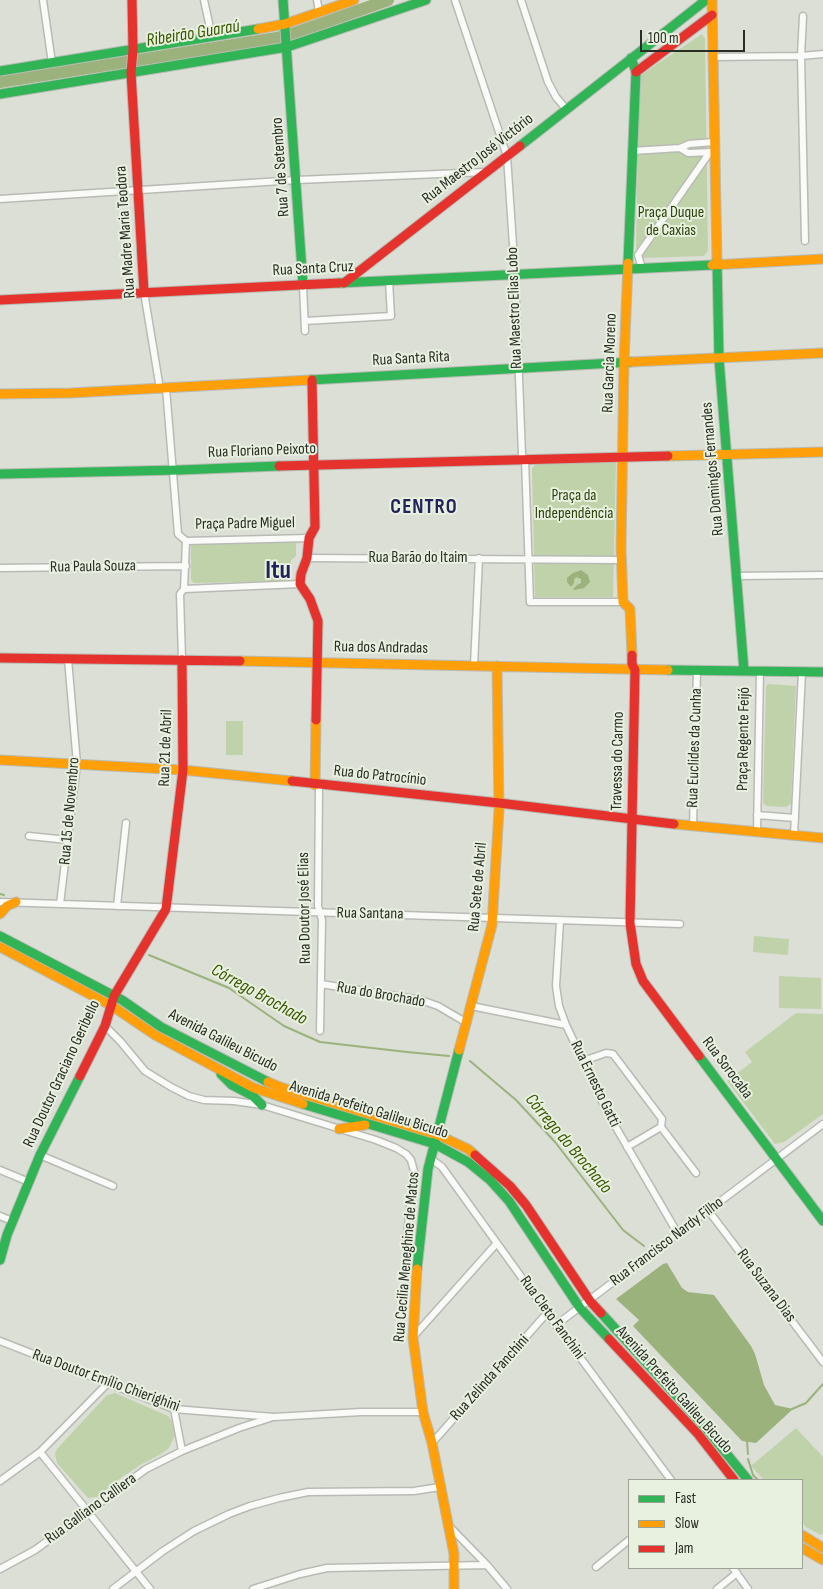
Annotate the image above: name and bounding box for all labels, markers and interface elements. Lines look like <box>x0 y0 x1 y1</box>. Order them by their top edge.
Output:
water label: Ribeirão Guaraú <box>145 16 241 52</box>
scale bar <box>643 20 748 52</box>
text: 100 m <box>648 29 679 48</box>
street label: Rua Maestro José Victório <box>419 110 537 208</box>
street label: Rua 7 de Setembro <box>268 117 294 217</box>
street label: Rua Madre Maria Teodora <box>112 165 140 299</box>
park label: Praça Duque de Caxias <box>638 203 704 241</box>
street label: Rua Maestro Elias Lobo <box>503 247 527 369</box>
street label: Rua Santa Cruz <box>272 257 354 281</box>
street label: Rua Garcia Moreno <box>599 313 621 413</box>
street label: Rua Santa Rita <box>372 347 450 371</box>
street label: Rua Domingos Fernandes <box>698 401 728 537</box>
street label: Rua Floriano Peixoto <box>208 440 316 462</box>
park label: Praça da Independência <box>535 486 613 524</box>
district label: CENTRO <box>390 495 458 521</box>
street label: Praça Padre Miguel <box>195 514 295 534</box>
street label: Rua Barão do Itaim <box>368 548 468 568</box>
district label: Itu <box>265 555 291 587</box>
street label: Rua Paula Souza <box>50 557 136 577</box>
street label: Rua dos Andradas <box>334 638 428 658</box>
street label: Praça Regente Feijó <box>733 687 755 791</box>
street label: Rua Euclides da Cunha <box>683 688 707 808</box>
street label: Rua 21 de Abril <box>155 709 177 787</box>
street label: Travessa do Carmo <box>608 711 628 811</box>
street label: Rua 15 de Novembro <box>56 756 84 866</box>
street label: Rua do Patrocínio <box>333 762 427 790</box>
street label: Rua Sete de Abril <box>465 842 491 932</box>
street label: Rua Doutor José Elias <box>294 852 316 964</box>
street label: Rua Santana <box>336 904 404 924</box>
water label: Córrego Brochado <box>207 960 311 1030</box>
street label: Rua do Brochado <box>335 978 427 1012</box>
street label: Rua Doutor Graciano Geribello <box>19 997 105 1151</box>
street label: Avenida Galileu Bicudo <box>165 1005 281 1077</box>
street label: Rua Sorocaba <box>698 1033 756 1103</box>
street label: Rua Ernesto Gatti <box>566 1038 624 1130</box>
street label: Avenida Prefeito Galileu Bicudo <box>287 1077 451 1143</box>
water label: Córrego do Brochado <box>520 1090 616 1198</box>
street label: Rua Cecilia Meneghine de Matos <box>390 1171 424 1343</box>
street label: Rua Francisco Nardy Filho <box>607 1193 727 1291</box>
street label: Rua Suzana Dias <box>732 1246 800 1326</box>
street label: Rua Cleto Fanchini <box>515 1272 589 1364</box>
street label: Avenida Prefeito Galileu Bicudo <box>612 1322 736 1458</box>
street label: Rua Zelinda Fanchini <box>446 1331 534 1425</box>
street label: Rua Doutor Emílio Chierighini <box>30 1345 182 1417</box>
street label: Rua Galliano Calliera <box>42 1469 140 1549</box>
legend <box>628 1479 803 1569</box>
text: Fast <box>675 1489 696 1508</box>
text: Slow <box>675 1514 699 1533</box>
text: Jam <box>675 1539 693 1558</box>

